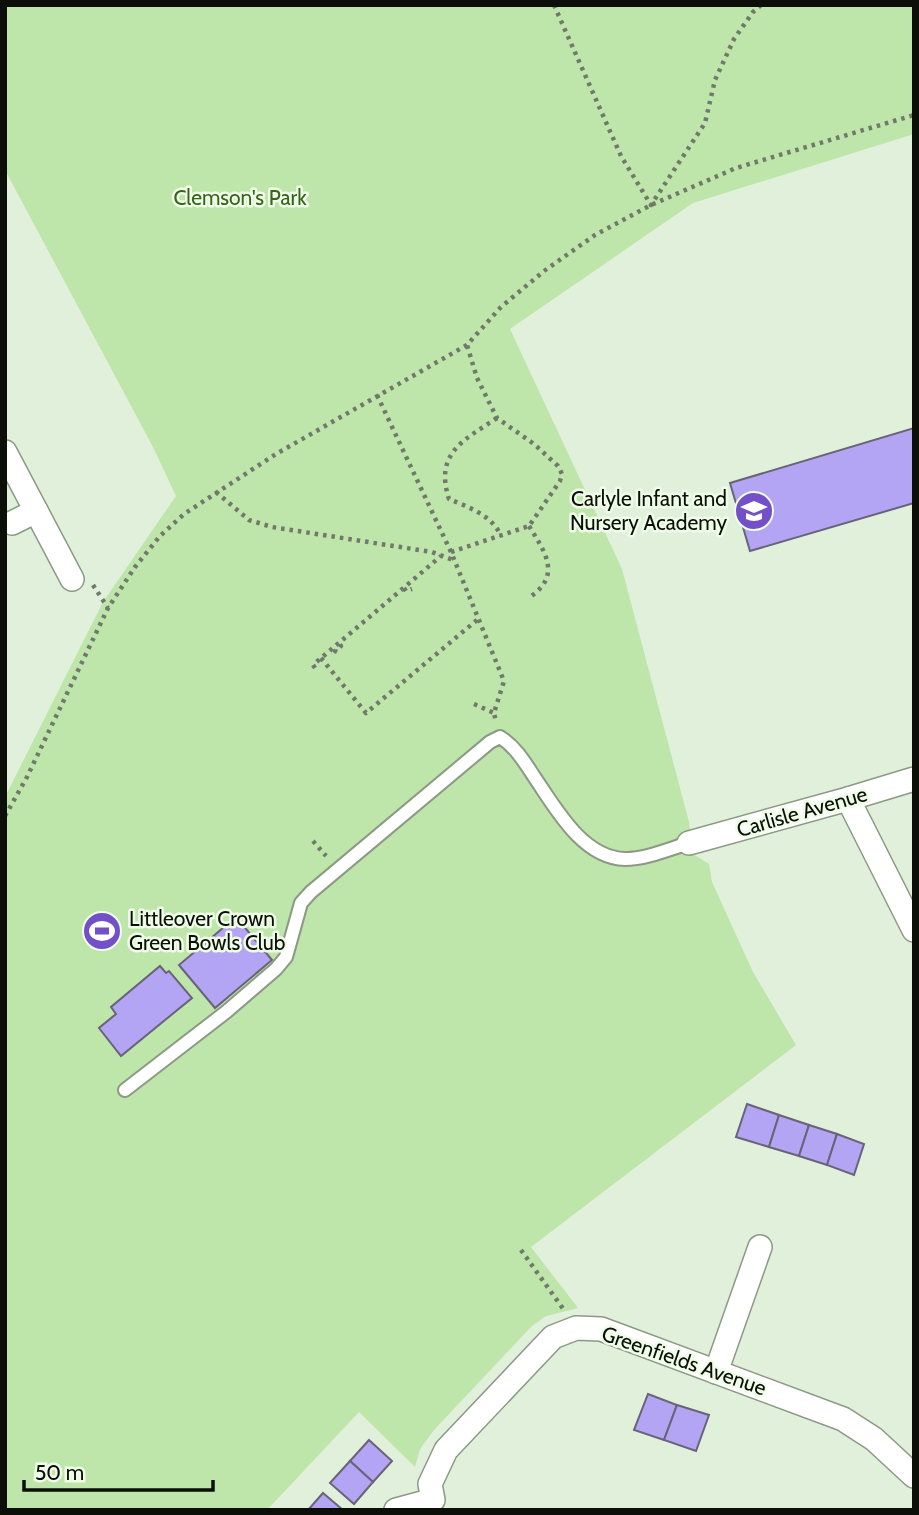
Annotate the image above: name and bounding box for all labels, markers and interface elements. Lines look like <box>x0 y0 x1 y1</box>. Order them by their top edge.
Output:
park label: Clemson's Park <box>173 185 307 210</box>
place label: Carlyle Infant and Nursery Academy <box>570 486 727 535</box>
school or university icon: Carlyle Infant and Nursery Academy <box>733 490 775 532</box>
street label: Carlisle Avenue <box>734 781 870 842</box>
place label: Littleover Crown Green Bowls Club <box>129 906 285 955</box>
sports icon: Littleover Crown Green Bowls Club <box>81 910 123 952</box>
street label: Greenfields Avenue <box>599 1321 770 1400</box>
scale bar <box>24 1448 214 1492</box>
text: 50 m <box>35 1460 84 1485</box>

